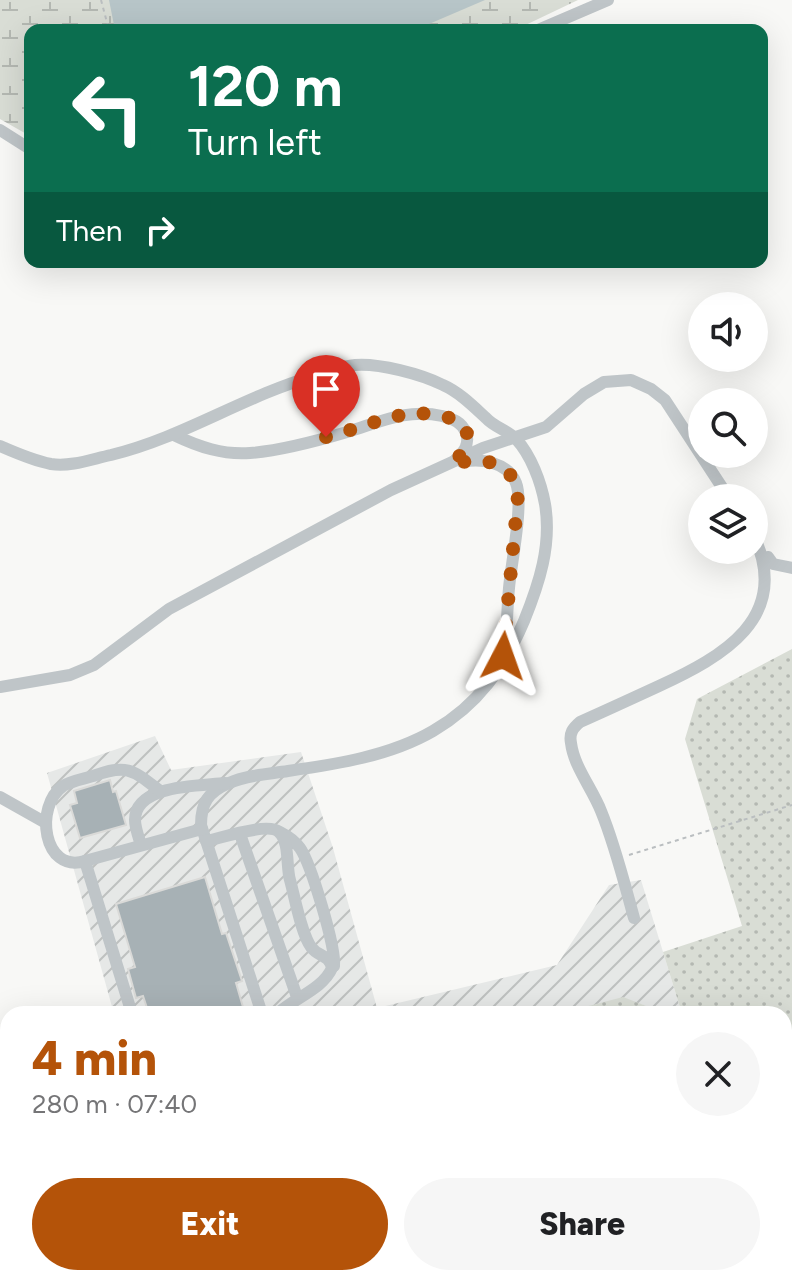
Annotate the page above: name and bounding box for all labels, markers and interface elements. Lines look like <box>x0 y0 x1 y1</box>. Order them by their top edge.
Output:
text: 120 m <box>188 53 343 120</box>
icon: left <box>56 56 160 160</box>
text: Turn left <box>188 121 322 164</box>
icon: right <box>138 208 182 252</box>
text: Then <box>56 212 122 249</box>
map controls <box>688 292 768 564</box>
button: sound <box>688 292 768 372</box>
pin <box>292 355 360 437</box>
icon: arrive <box>304 367 348 411</box>
button: search <box>688 388 768 468</box>
button: layers <box>688 484 768 564</box>
position arrow <box>461 614 545 698</box>
text: 4 min <box>32 1029 157 1087</box>
button: close <box>676 1032 760 1116</box>
text: 280 m · 07:40 <box>32 1088 197 1120</box>
button: Exit <box>32 1178 388 1270</box>
button: Share <box>404 1178 760 1270</box>

